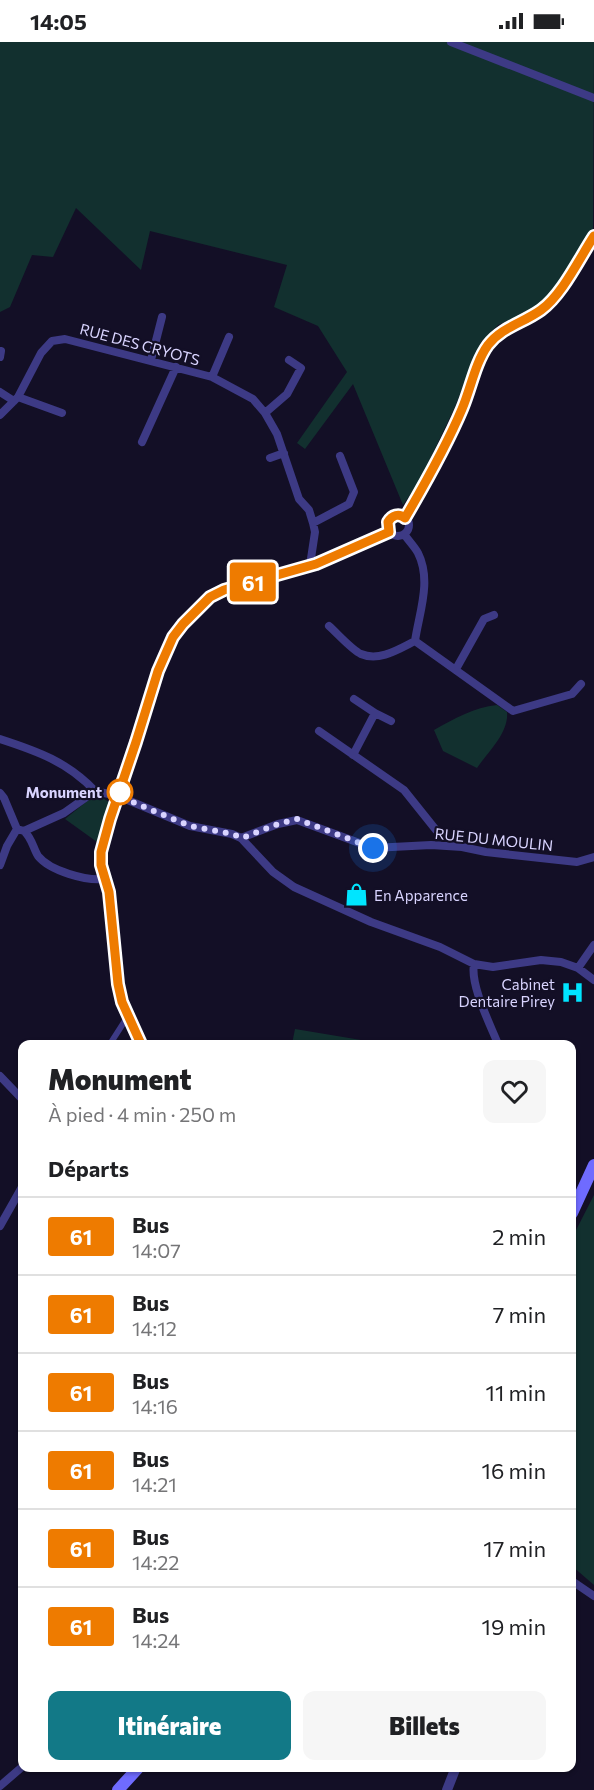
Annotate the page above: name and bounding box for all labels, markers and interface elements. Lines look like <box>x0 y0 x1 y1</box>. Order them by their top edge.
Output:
text: 14:05 <box>30 8 87 35</box>
street label: RUE DES CRYOTS <box>78 319 202 369</box>
line badge: 61 <box>226 562 280 602</box>
text: 61 <box>242 570 264 595</box>
marker: Monument <box>107 779 133 805</box>
place label: Monument <box>25 783 102 801</box>
street label: RUE DU MOULIN <box>434 824 554 854</box>
your location <box>358 833 388 863</box>
shop icon: En Apparence <box>343 882 369 908</box>
place label: En Apparence <box>374 886 468 904</box>
place label: Cabinet Dentaire Pirey <box>459 975 555 1010</box>
hospital icon: Cabinet Dentaire Pirey <box>560 980 586 1006</box>
button: heart <box>483 1060 546 1123</box>
text: Monument <box>48 1062 192 1096</box>
text: À pied · 4 min · 250 m <box>48 1102 236 1126</box>
text: Départs <box>48 1155 129 1182</box>
text: Bus <box>132 1211 169 1238</box>
text: 2 min <box>492 1223 546 1250</box>
text: 61 <box>70 1224 92 1249</box>
text: 14:07 <box>132 1238 181 1262</box>
text: Bus <box>132 1289 169 1316</box>
text: 7 min <box>493 1301 546 1328</box>
text: 61 <box>70 1302 92 1327</box>
text: 14:12 <box>132 1316 177 1340</box>
text: Bus <box>132 1367 169 1394</box>
text: 11 min <box>486 1379 546 1406</box>
text: 61 <box>70 1380 92 1405</box>
text: 14:16 <box>132 1394 178 1418</box>
text: Bus <box>132 1445 169 1472</box>
text: 16 min <box>482 1457 546 1484</box>
text: 61 <box>70 1458 92 1483</box>
text: 14:21 <box>132 1472 177 1496</box>
text: Bus <box>132 1523 169 1550</box>
text: 17 min <box>483 1535 546 1562</box>
text: 61 <box>70 1536 92 1561</box>
text: 14:22 <box>132 1550 179 1574</box>
text: Bus <box>132 1601 169 1628</box>
text: 19 min <box>482 1613 546 1640</box>
text: 61 <box>70 1614 92 1639</box>
text: 14:24 <box>132 1628 180 1652</box>
button: Itinéraire <box>48 1691 291 1760</box>
button: Billets <box>303 1691 546 1760</box>

